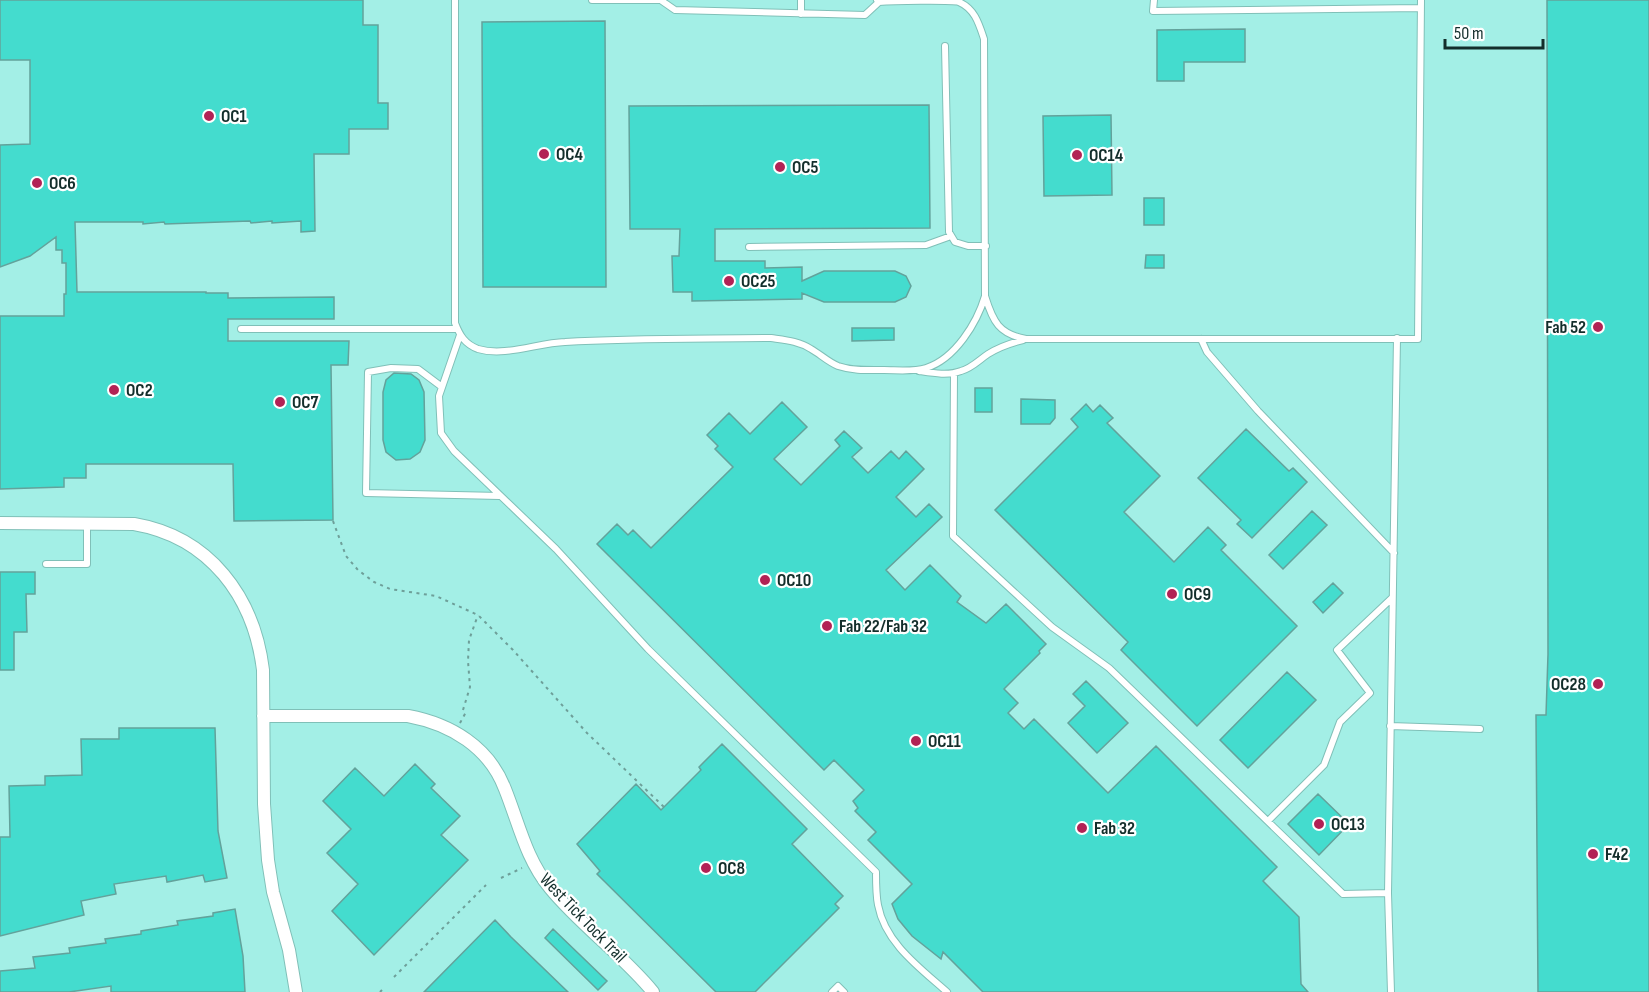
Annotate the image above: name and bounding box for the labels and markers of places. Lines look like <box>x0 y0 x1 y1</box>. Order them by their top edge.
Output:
place label: OC1 <box>221 106 247 127</box>
marker: OC1 <box>202 109 216 123</box>
place label: OC4 <box>556 144 584 165</box>
place label: OC14 <box>1089 145 1124 166</box>
marker: OC4 <box>537 147 551 161</box>
marker: OC14 <box>1070 148 1084 162</box>
place label: OC5 <box>792 157 819 178</box>
marker: OC5 <box>773 160 787 174</box>
place label: OC6 <box>49 173 76 194</box>
marker: OC6 <box>30 176 44 190</box>
place label: OC25 <box>741 271 776 292</box>
marker: OC25 <box>722 274 736 288</box>
place label: Fab 52 <box>1545 317 1586 338</box>
marker: Fab 52 <box>1591 320 1605 334</box>
place label: OC2 <box>126 380 153 401</box>
marker: OC2 <box>107 383 121 397</box>
place label: OC7 <box>292 392 319 413</box>
marker: OC7 <box>273 395 287 409</box>
place label: OC10 <box>777 570 811 591</box>
marker: OC10 <box>758 573 772 587</box>
place label: OC9 <box>1184 584 1211 605</box>
marker: OC9 <box>1165 587 1179 601</box>
place label: Fab 22/Fab 32 <box>839 616 927 637</box>
marker: Fab 22/Fab 32 <box>820 619 834 633</box>
place label: OC28 <box>1551 674 1586 695</box>
marker: OC28 <box>1591 677 1605 691</box>
place label: OC11 <box>928 731 961 752</box>
marker: OC11 <box>909 734 923 748</box>
place label: OC13 <box>1331 814 1365 835</box>
marker: OC13 <box>1312 817 1326 831</box>
place label: Fab 32 <box>1094 818 1135 839</box>
marker: Fab 32 <box>1075 821 1089 835</box>
place label: F42 <box>1605 844 1628 865</box>
marker: F42 <box>1586 847 1600 861</box>
place label: OC8 <box>718 858 745 879</box>
marker: OC8 <box>699 861 713 875</box>

